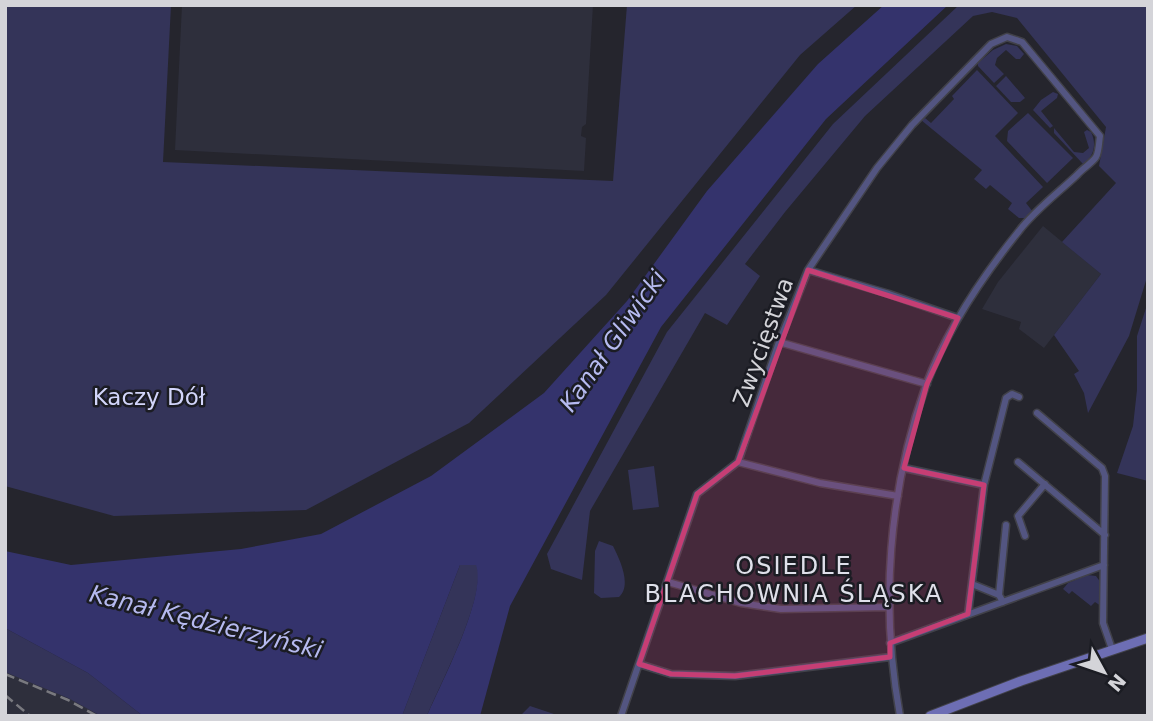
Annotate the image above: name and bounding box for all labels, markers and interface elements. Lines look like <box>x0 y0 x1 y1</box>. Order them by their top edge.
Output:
water label: Kanał Gliwicki <box>554 265 672 417</box>
street label: Zwycięstwa <box>728 274 798 410</box>
park label: Kaczy Dół <box>93 384 206 410</box>
district label: OSIEDLE BLACHOWNIA ŚLĄSKA <box>645 552 943 608</box>
water label: Kanał Kędzierzyński <box>87 580 326 665</box>
north arrow <box>1069 637 1139 707</box>
text: N <box>1103 670 1131 696</box>

